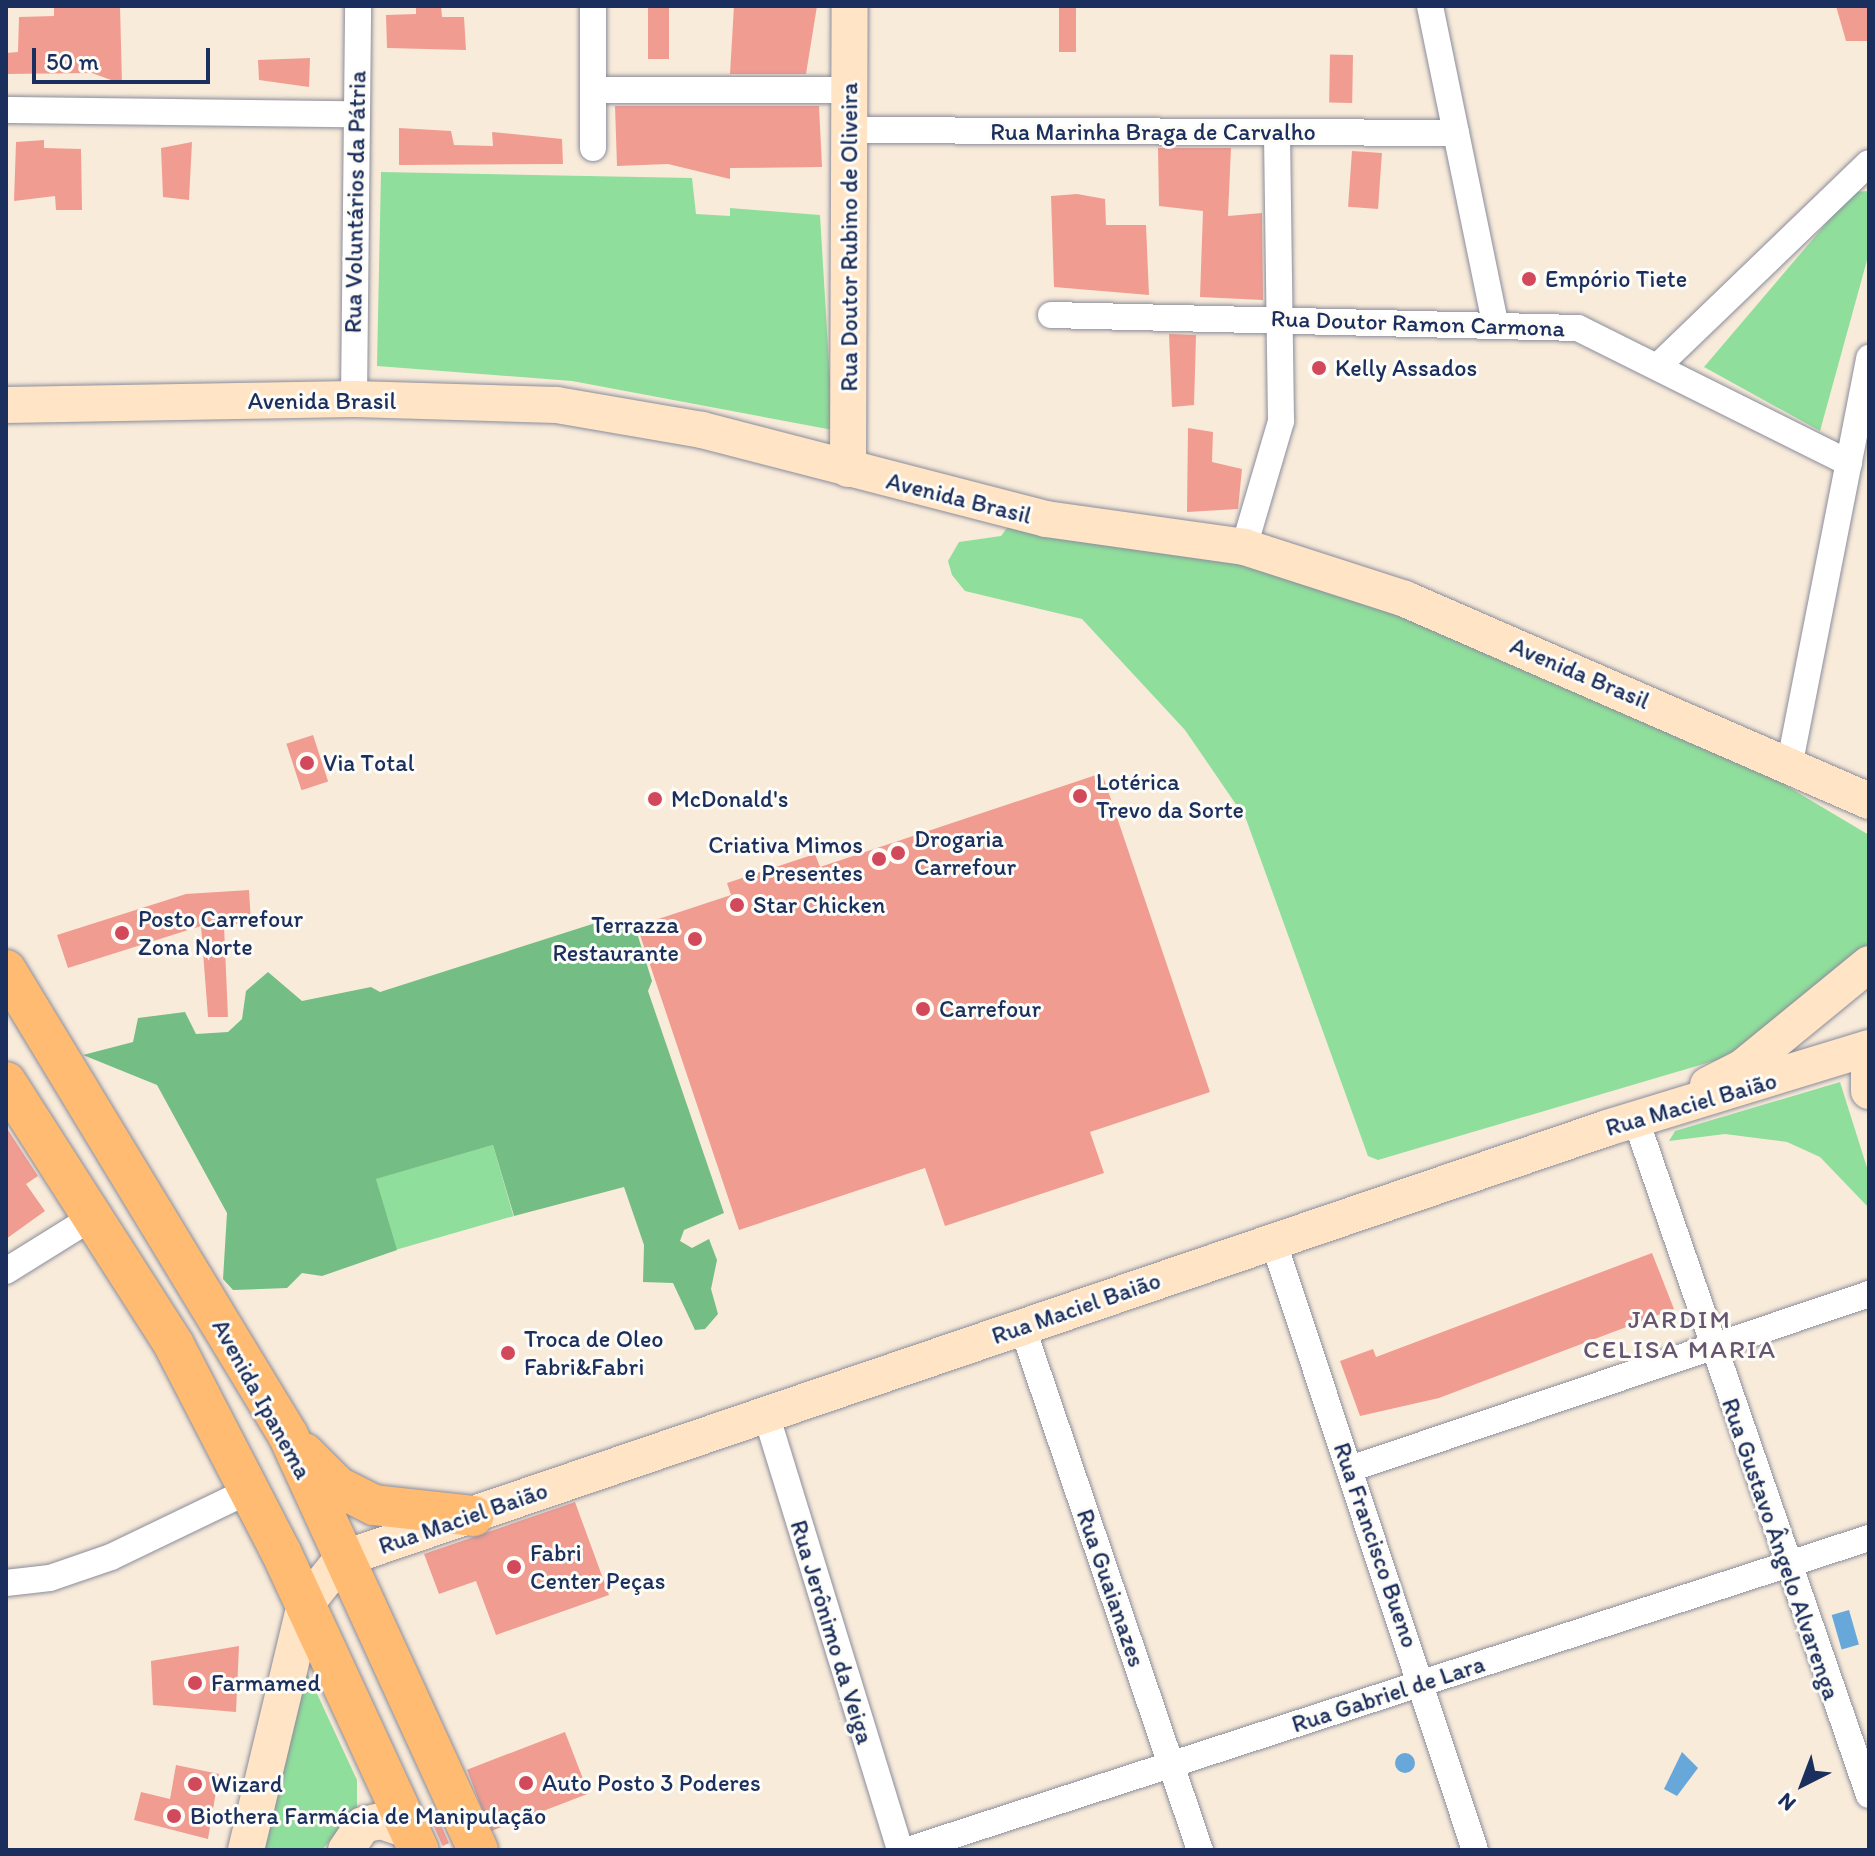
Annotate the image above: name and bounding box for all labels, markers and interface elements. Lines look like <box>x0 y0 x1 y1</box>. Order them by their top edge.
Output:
scale bar <box>36 32 214 82</box>
text: 50 m <box>46 47 99 76</box>
street label: Rua Voluntários da Pátria <box>338 71 372 333</box>
street label: Rua Doutor Rubino de Oliveira <box>835 82 863 392</box>
street label: Rua Marinha Braga de Carvalho <box>991 118 1315 146</box>
place label: Empório Tiete <box>1545 265 1687 293</box>
marker: Empório Tiete <box>1520 270 1538 288</box>
street label: Rua Doutor Ramon Carmona <box>1270 303 1566 343</box>
place label: Kelly Assados <box>1335 354 1477 382</box>
marker: Kelly Assados <box>1310 359 1328 377</box>
street label: Avenida Brasil <box>248 387 396 415</box>
street label: Avenida Brasil <box>883 466 1035 530</box>
street label: Avenida Brasil <box>1506 631 1654 715</box>
place label: Via Total <box>323 749 411 777</box>
marker: Via Total <box>298 754 316 772</box>
place label: Lotérica Trevo da Sorte <box>1096 768 1244 824</box>
place label: McDonald's <box>671 785 788 813</box>
marker: Lotérica Trevo da Sorte <box>1071 787 1089 805</box>
marker: McDonald's <box>646 790 664 808</box>
place label: Drogaria Carrefour <box>914 825 1016 881</box>
place label: Criativa Mimos e Presentes <box>708 831 863 887</box>
marker: Drogaria Carrefour <box>889 844 907 862</box>
marker: Criativa Mimos e Presentes <box>870 850 888 868</box>
place label: Star Chicken <box>753 891 885 919</box>
marker: Star Chicken <box>728 896 746 914</box>
place label: Posto Carrefour Zona Norte <box>138 905 303 961</box>
place label: Terrazza Restaurante <box>552 911 679 967</box>
marker: Posto Carrefour Zona Norte <box>113 924 131 942</box>
marker: Terrazza Restaurante <box>686 930 704 948</box>
place label: Carrefour <box>939 995 1041 1023</box>
marker: Carrefour <box>914 1000 932 1018</box>
street label: Rua Maciel Baião <box>1602 1066 1780 1142</box>
street label: Rua Maciel Baião <box>988 1266 1164 1350</box>
district label: JARDIM CELISA MARIA <box>1586 1304 1774 1366</box>
street label: Avenida Ipanema <box>206 1314 318 1484</box>
place label: Troca de Oleo Fabri&Fabri <box>524 1325 663 1381</box>
marker: Troca de Oleo Fabri&Fabri <box>499 1344 517 1362</box>
street label: Rua Gustavo Ângelo Alvarenga <box>1716 1395 1846 1703</box>
street label: Rua Francisco Bueno <box>1327 1439 1425 1651</box>
street label: Rua Maciel Baião <box>375 1476 551 1560</box>
street label: Rua Guaianazes <box>1071 1506 1151 1670</box>
street label: Rua Jerônimo da Veiga <box>784 1516 880 1748</box>
place label: Fabri Center Peças <box>530 1539 664 1595</box>
marker: Fabri Center Peças <box>505 1558 523 1576</box>
street label: Rua Gabriel de Lara <box>1288 1649 1488 1739</box>
place label: Farmamed <box>211 1669 321 1697</box>
marker: Farmamed <box>186 1674 204 1692</box>
north arrow <box>1763 1744 1843 1824</box>
place label: Auto Posto 3 Poderes <box>542 1769 759 1797</box>
place label: Wizard <box>211 1770 283 1798</box>
marker: Auto Posto 3 Poderes <box>517 1774 535 1792</box>
marker: Wizard <box>186 1775 204 1793</box>
text: N <box>1772 1787 1801 1817</box>
place label: Biothera Farmácia de Manipulação <box>190 1802 546 1830</box>
marker: Biothera Farmácia de Manipulação <box>165 1807 183 1825</box>

